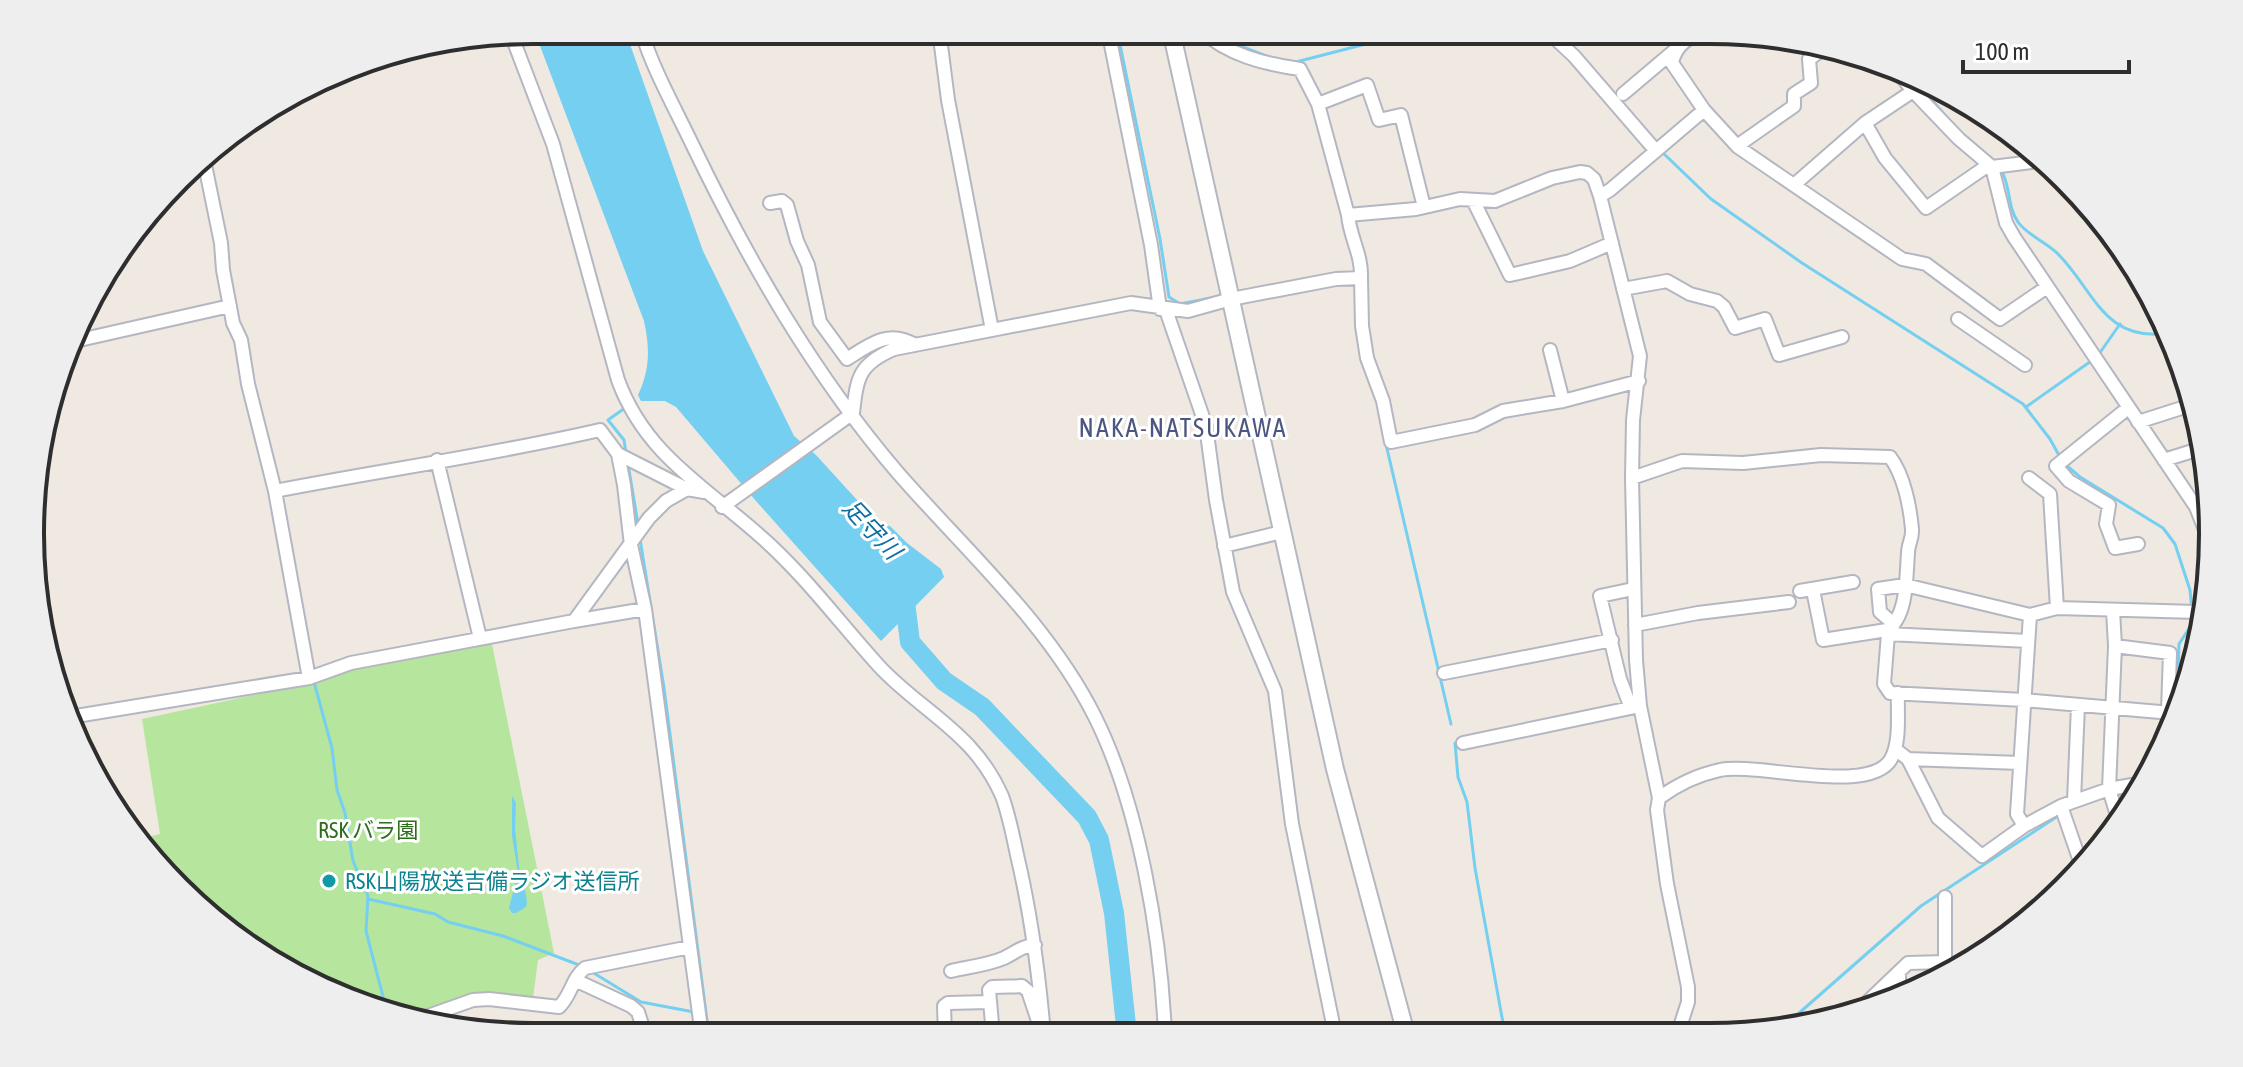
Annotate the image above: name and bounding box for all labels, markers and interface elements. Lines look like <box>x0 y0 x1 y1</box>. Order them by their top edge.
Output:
scale bar <box>1963 24 2129 74</box>
text: 100 m <box>1975 38 2029 65</box>
district label: NAKA-NATSUKAWA <box>1079 413 1287 443</box>
water label: 足守川 <box>838 493 908 567</box>
park label: RSK バラ園 <box>318 817 418 843</box>
place label: RSK山陽放送吉備ラジオ送信所 <box>345 868 640 894</box>
marker: RSK山陽放送吉備ラジオ送信所 <box>320 872 338 890</box>

